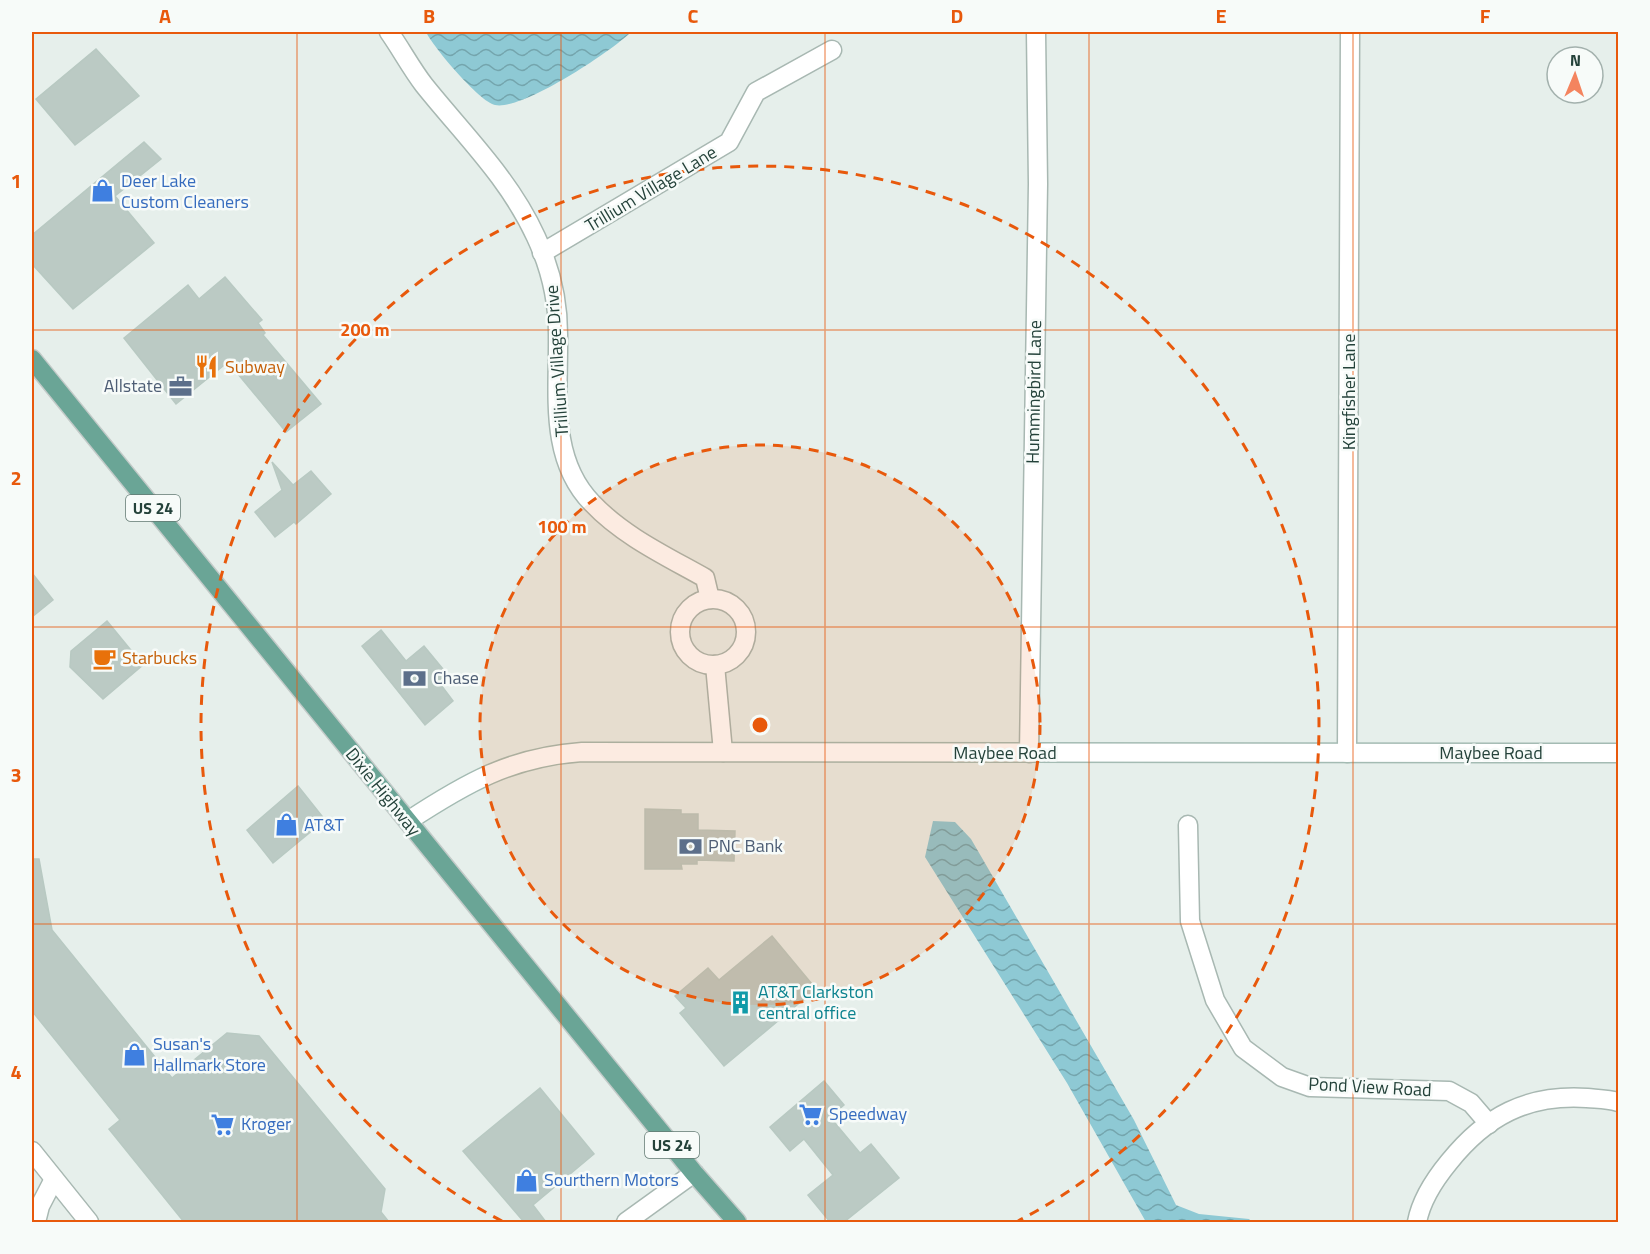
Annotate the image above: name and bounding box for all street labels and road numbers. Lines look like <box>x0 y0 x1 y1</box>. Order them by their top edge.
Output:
street label: Trillium Village Lane <box>580 139 722 239</box>
street label: Trillium Village Drive <box>538 284 575 438</box>
street label: Hummingbird Lane <box>1019 320 1048 464</box>
street label: Kingfisher Lane <box>1335 334 1362 450</box>
road number: US 24 <box>126 495 180 521</box>
street label: Maybee Road <box>953 739 1057 766</box>
street label: Maybee Road <box>1439 739 1543 766</box>
street label: Dixie Highway <box>339 742 428 842</box>
street label: Pond View Road <box>1308 1070 1432 1103</box>
road number: US 24 <box>645 1132 699 1158</box>

